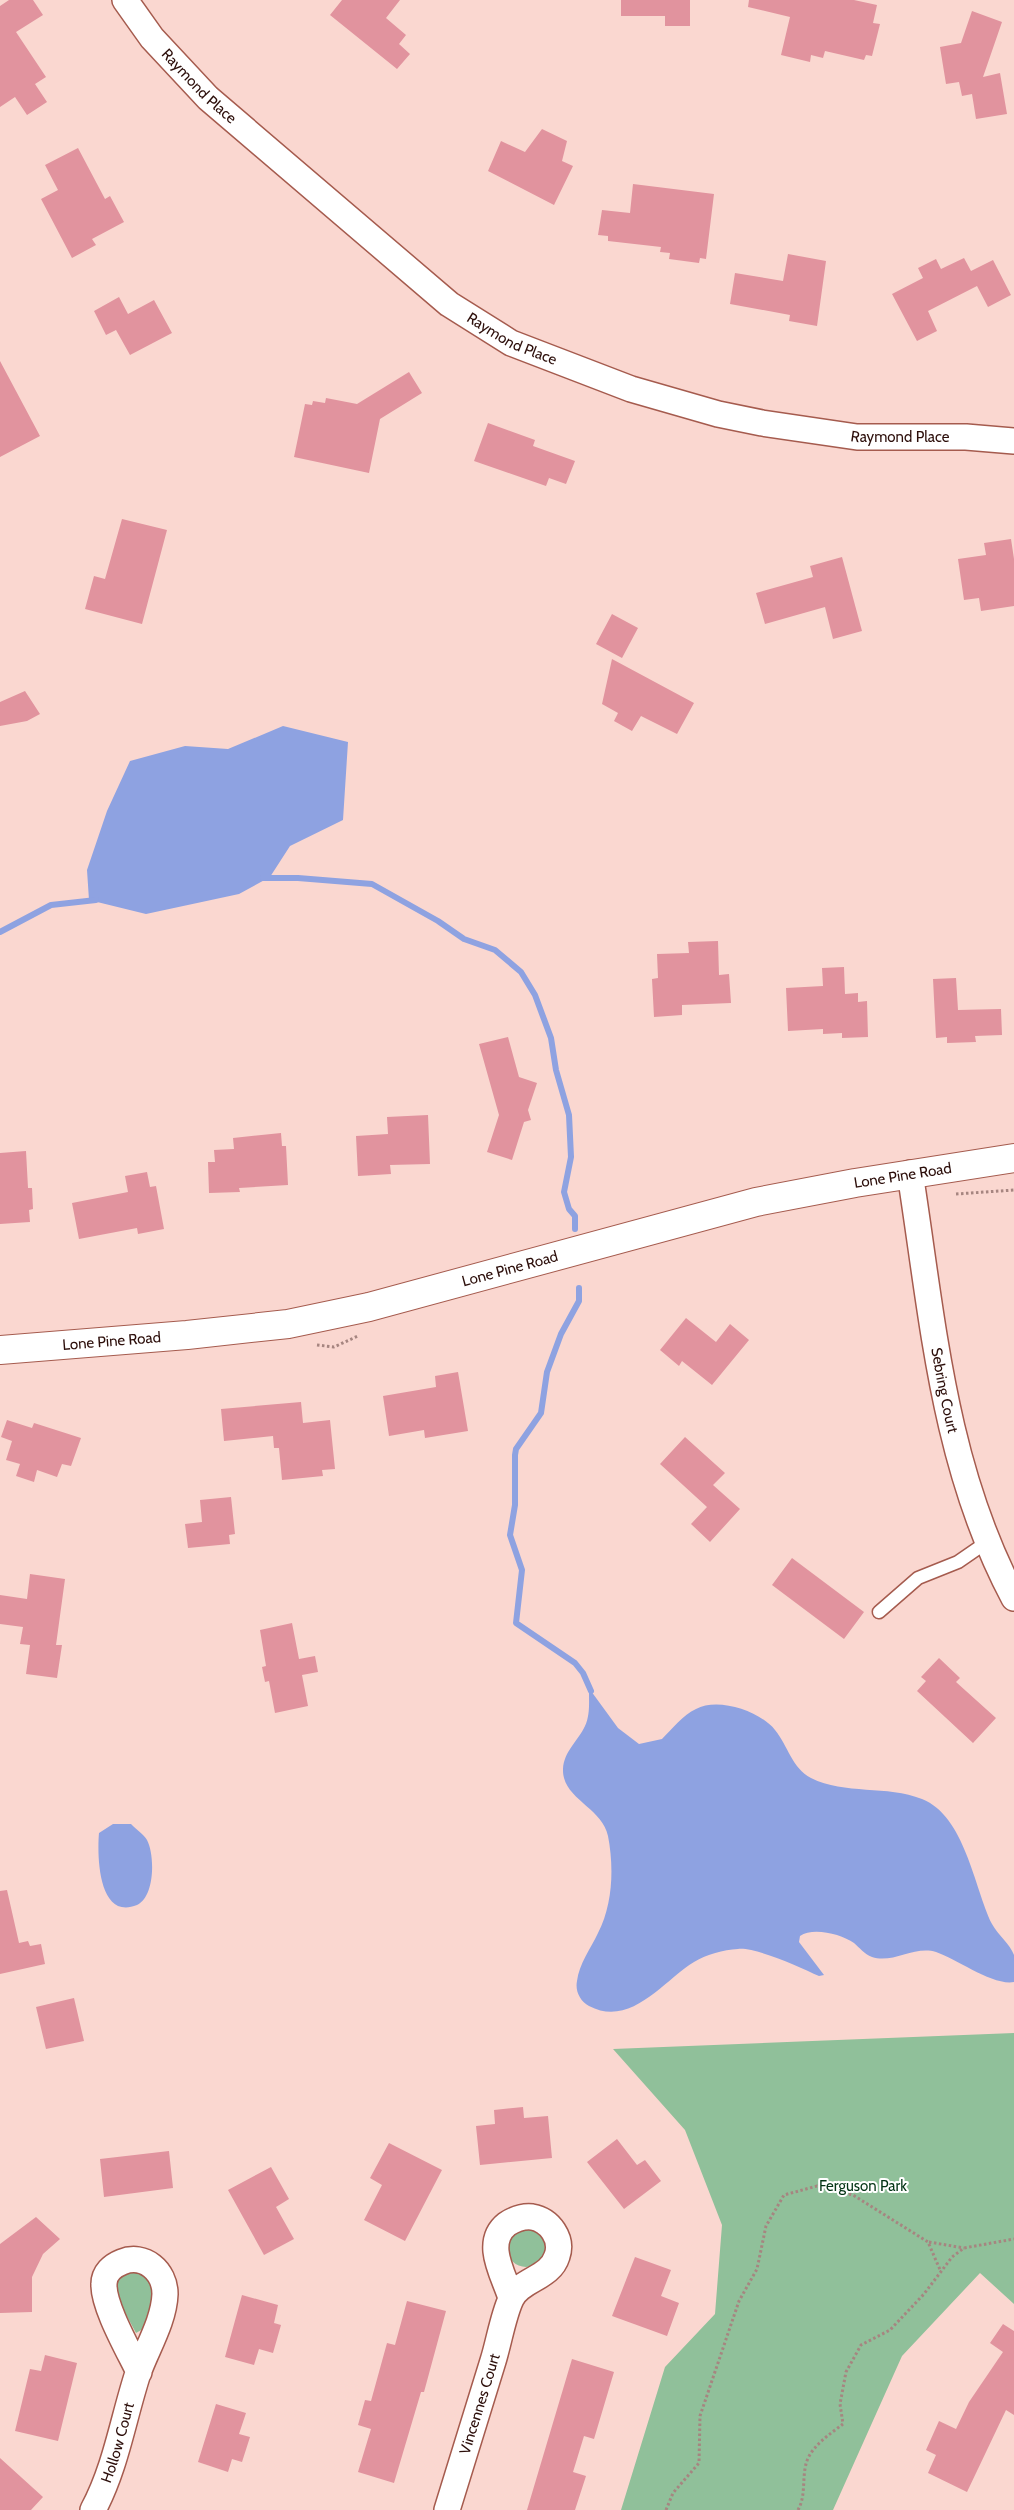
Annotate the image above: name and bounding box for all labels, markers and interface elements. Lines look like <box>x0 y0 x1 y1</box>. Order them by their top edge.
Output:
street label: Raymond Place <box>158 45 240 128</box>
street label: Raymond Place <box>464 309 560 369</box>
street label: Raymond Place <box>849 427 950 446</box>
street label: Lone Pine Road <box>852 1159 953 1192</box>
street label: Lone Pine Road <box>460 1247 560 1290</box>
street label: Lone Pine Road <box>62 1328 162 1354</box>
street label: Sebring Court <box>927 1346 962 1435</box>
park label: Ferguson Park <box>819 2177 907 2195</box>
street label: Vincennes Court <box>456 2352 504 2457</box>
street label: Hollow Court <box>97 2400 138 2485</box>

